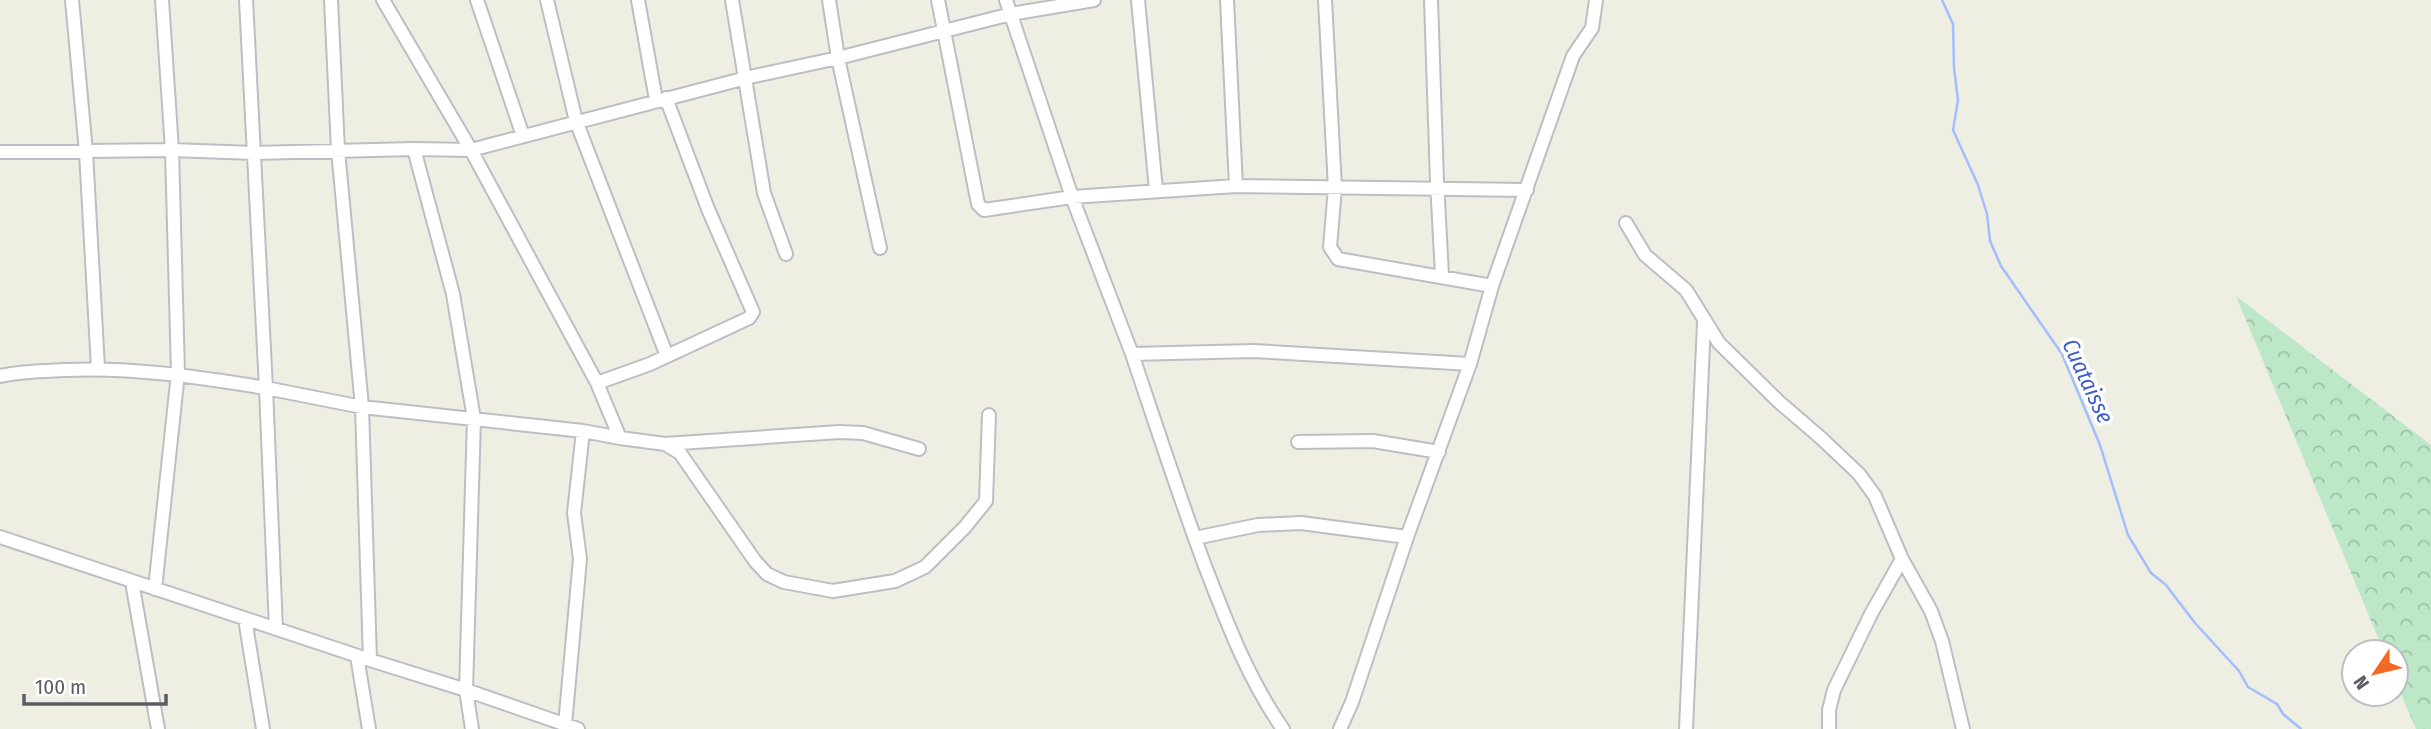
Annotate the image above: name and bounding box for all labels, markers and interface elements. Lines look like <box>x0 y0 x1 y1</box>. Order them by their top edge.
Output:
water label: Cuataisse <box>2056 334 2120 428</box>
north arrow <box>2340 638 2410 708</box>
scale bar <box>24 662 166 706</box>
text: N <box>2349 671 2374 694</box>
text: 100 m <box>35 674 86 700</box>

